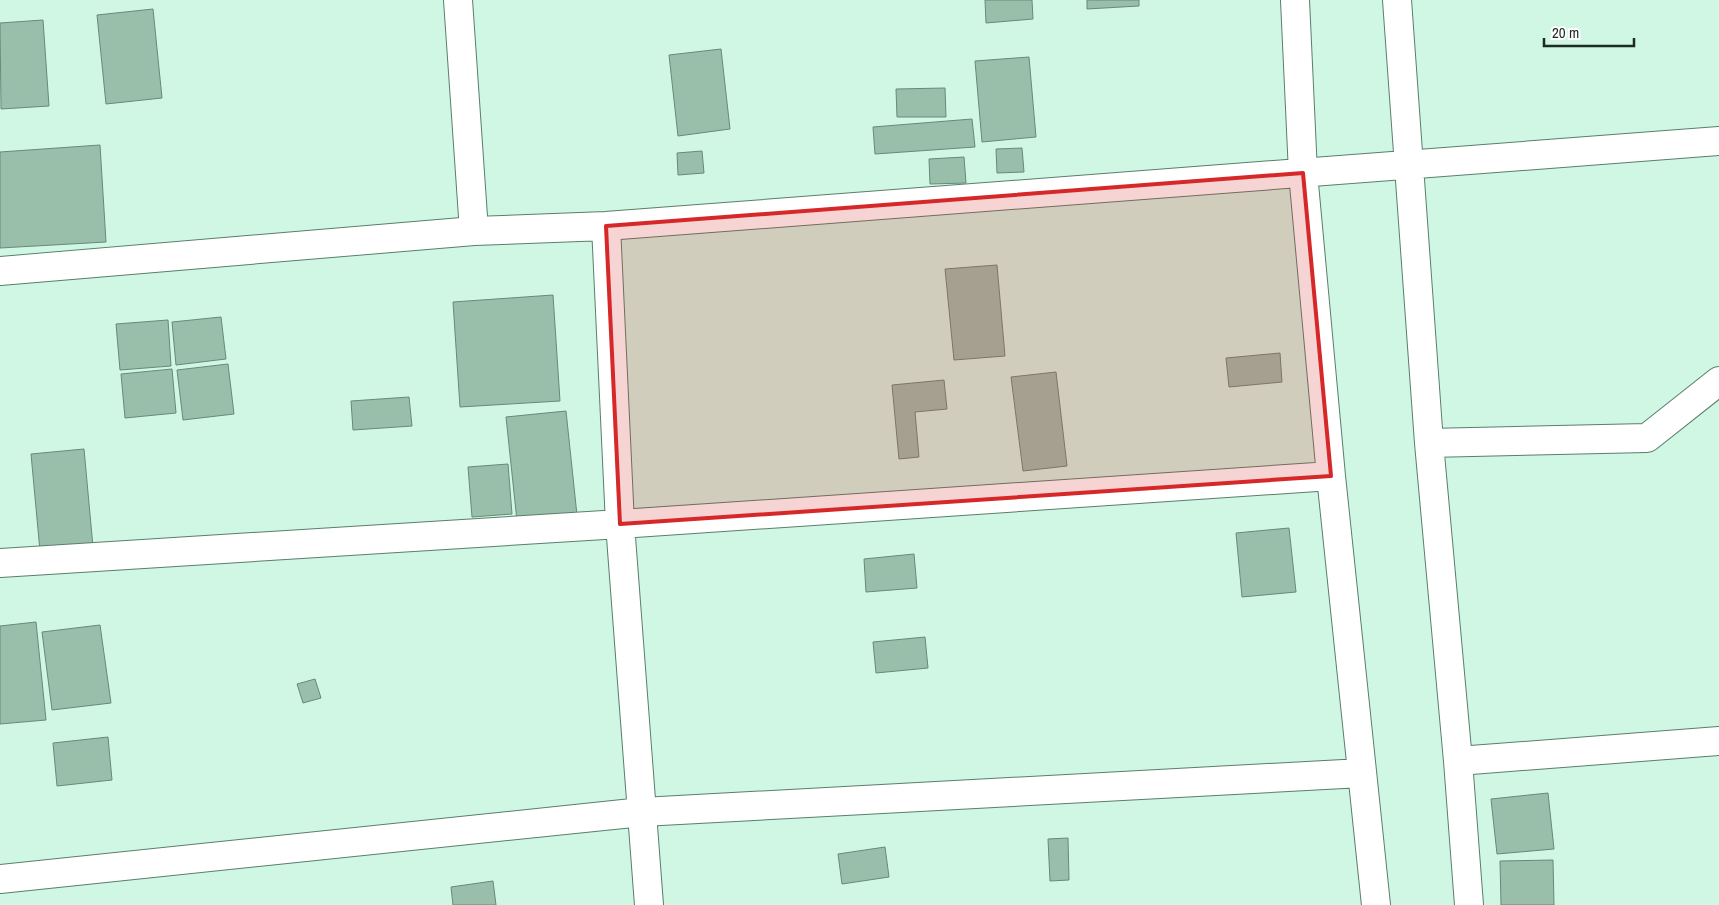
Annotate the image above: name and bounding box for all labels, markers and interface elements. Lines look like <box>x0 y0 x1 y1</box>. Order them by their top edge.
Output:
scale bar <box>1544 15 1634 47</box>
text: 20 m <box>1552 22 1579 43</box>

